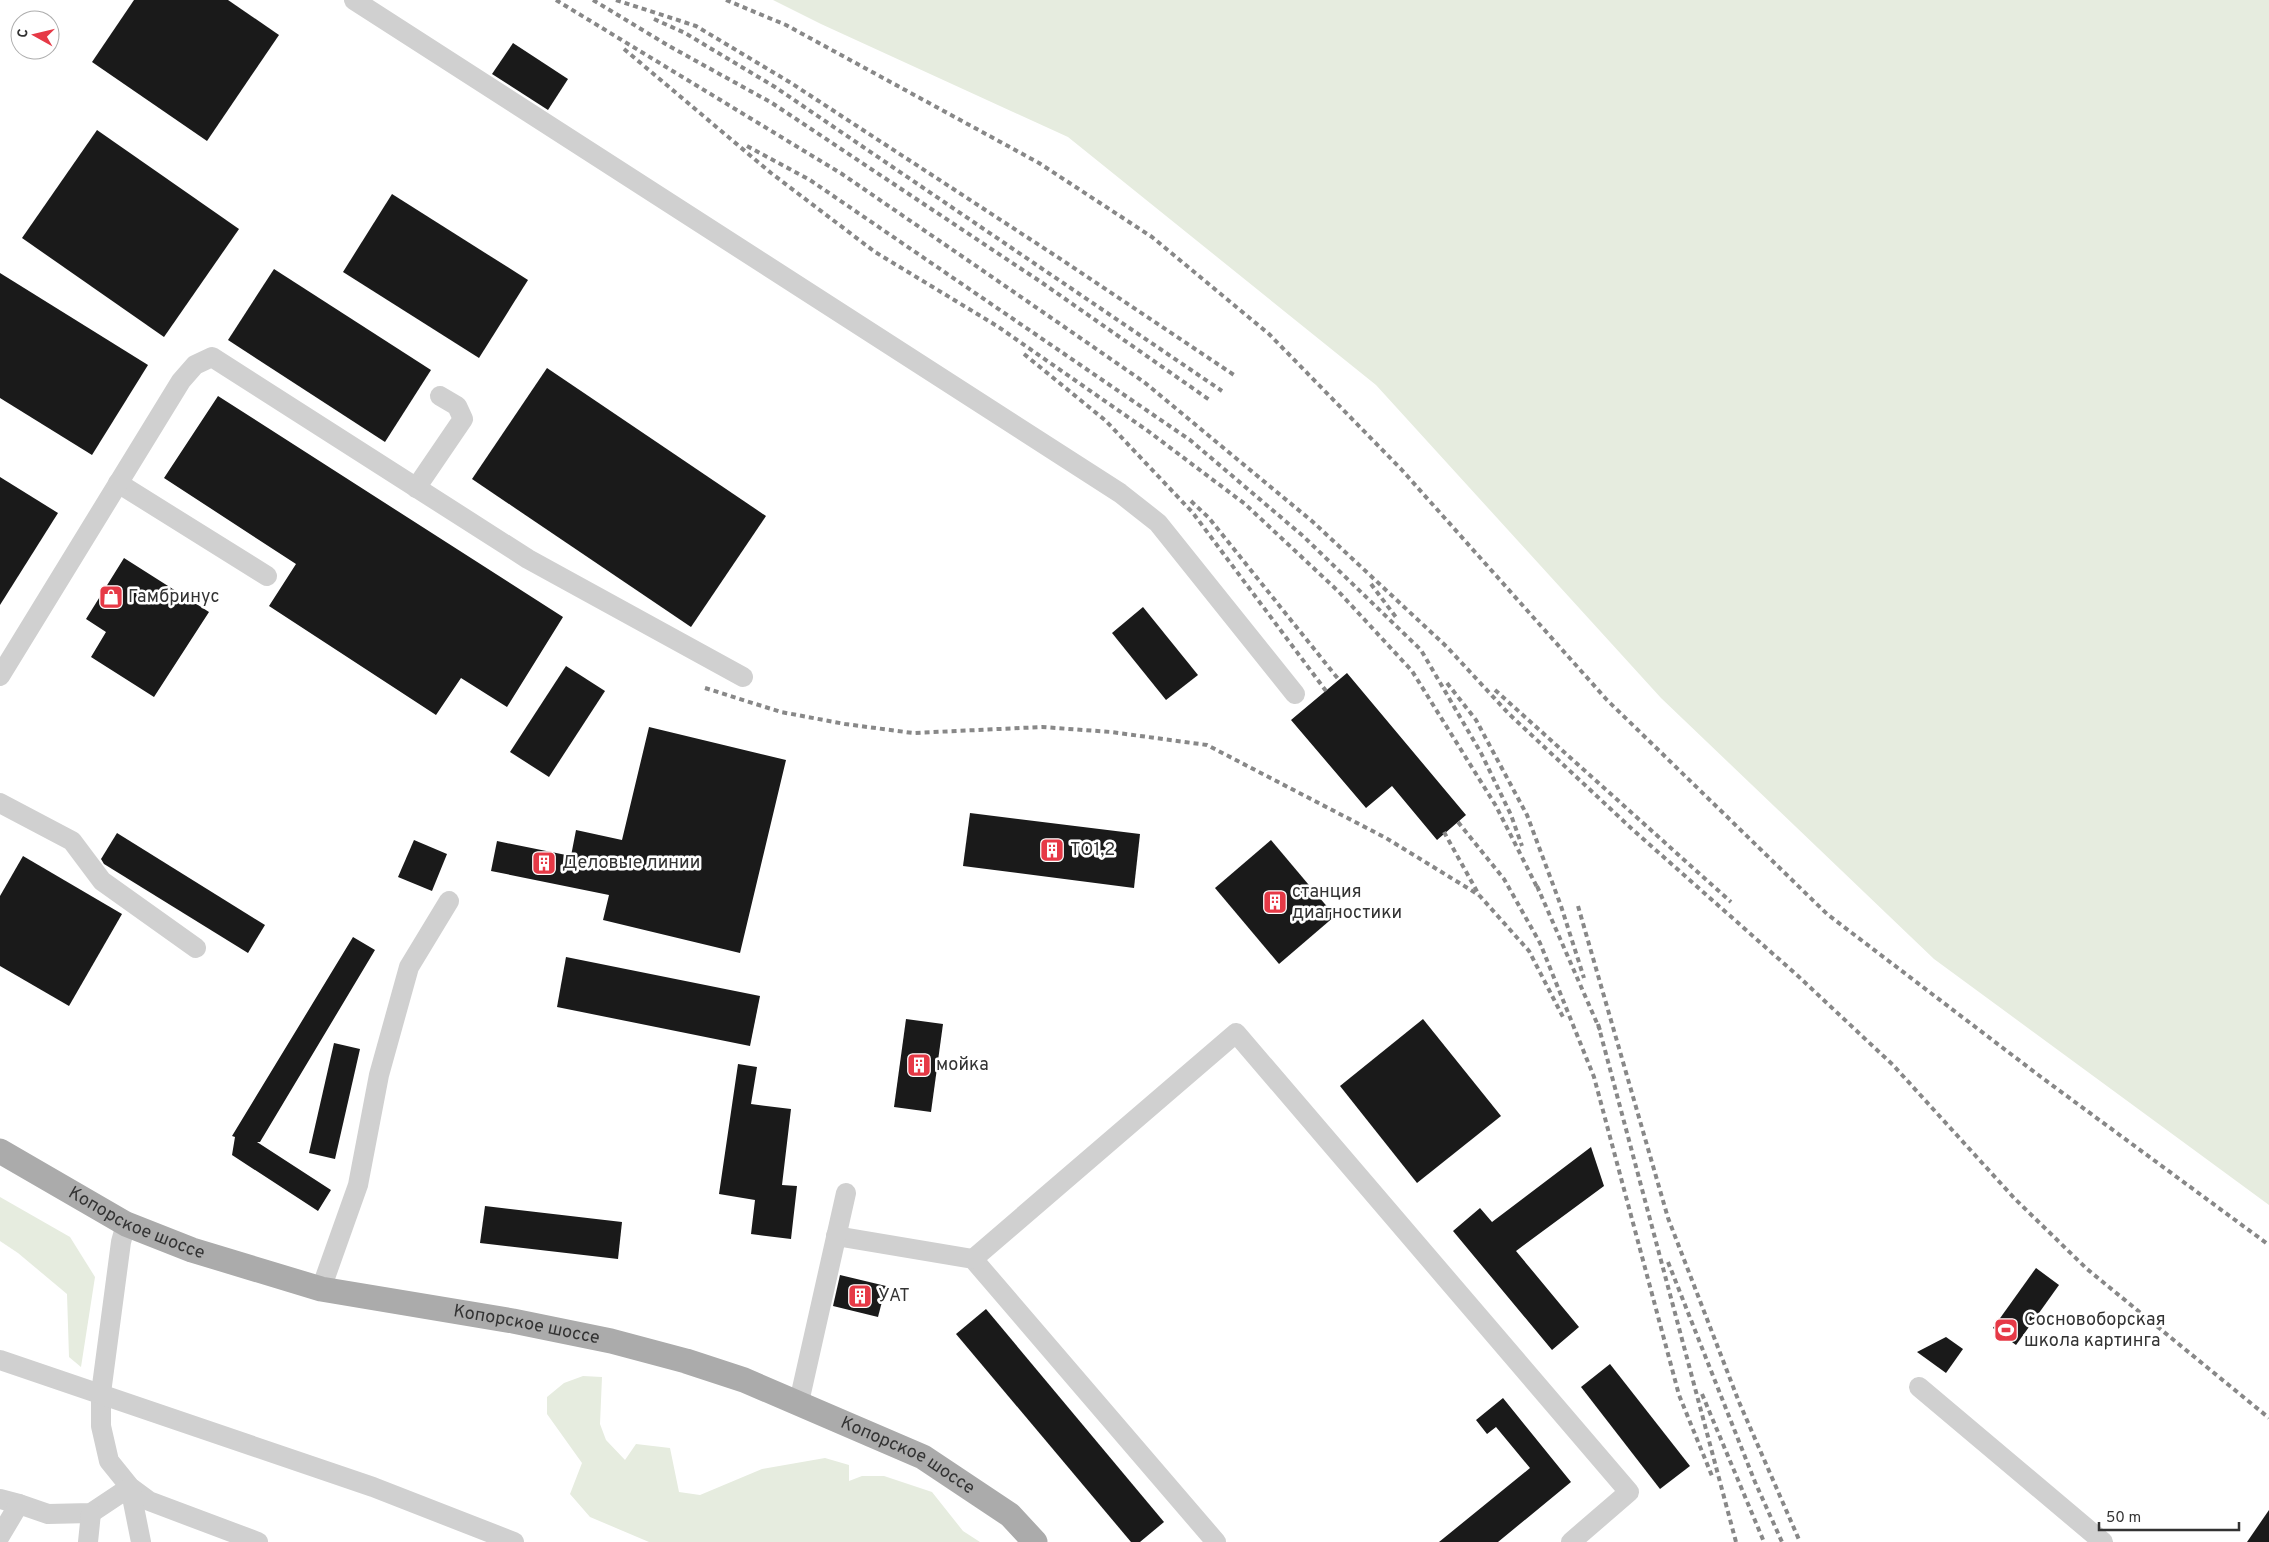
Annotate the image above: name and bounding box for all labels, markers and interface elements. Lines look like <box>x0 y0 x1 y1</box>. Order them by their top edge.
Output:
north arrow <box>10 10 60 60</box>
text: С <box>15 28 33 39</box>
shop icon: Гамбринус <box>98 584 124 610</box>
place label: Гамбринус <box>128 586 219 609</box>
building icon: ТО1,2 <box>1039 837 1065 863</box>
place label: ТО1,2 <box>1070 839 1115 862</box>
building icon: Деловые линии <box>531 850 557 876</box>
place label: Деловые линии <box>562 852 700 875</box>
place label: станция диагностики <box>1292 881 1402 925</box>
building icon: станция диагностики <box>1262 889 1288 915</box>
building icon: мойка <box>906 1052 932 1078</box>
place label: мойка <box>936 1054 989 1077</box>
street label: Копорское шоссе <box>64 1181 208 1265</box>
building icon: УАТ <box>847 1283 873 1309</box>
place label: УАТ <box>878 1285 910 1308</box>
street label: Копорское шоссе <box>452 1300 602 1350</box>
place label: Сосновоборская школа картинга <box>2024 1309 2166 1353</box>
sports icon: Сосновоборская школа картинга <box>1993 1317 2019 1343</box>
street label: Копорское шоссе <box>837 1411 979 1500</box>
scale bar <box>2099 1500 2239 1532</box>
text: 50 m <box>2106 1509 2141 1528</box>

